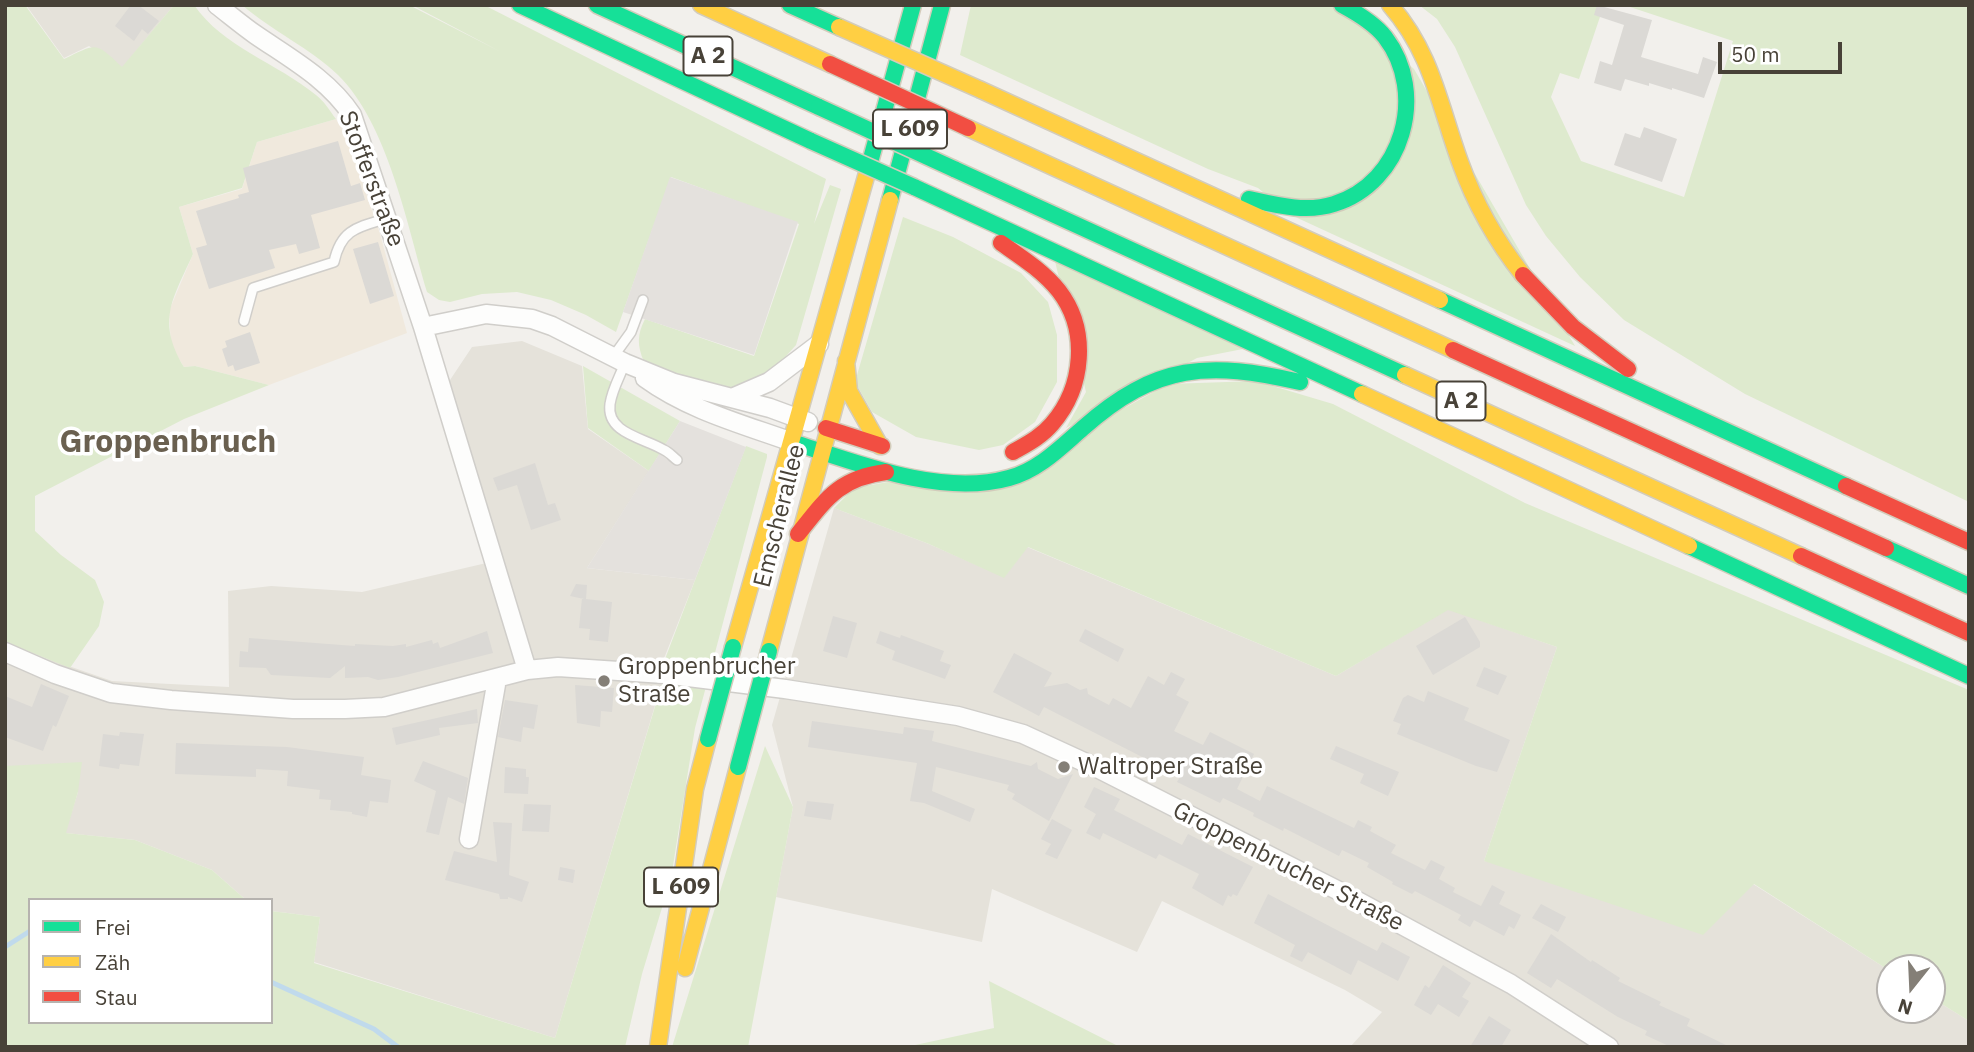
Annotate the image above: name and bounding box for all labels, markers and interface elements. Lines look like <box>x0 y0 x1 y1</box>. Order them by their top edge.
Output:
scale bar <box>1722 28 1846 72</box>
road number: A 2 <box>684 36 732 76</box>
text: 50 m <box>1731 40 1780 68</box>
street label: Stofferstraße <box>332 107 410 251</box>
road number: L 609 <box>873 110 947 148</box>
road number: A 2 <box>1436 382 1486 420</box>
district label: Groppenbruch <box>60 424 276 462</box>
street label: Emscherallee <box>748 442 812 590</box>
place label: Groppenbrucher Straße <box>618 653 796 709</box>
marker: Groppenbrucher Straße <box>596 673 612 689</box>
place label: Waltroper Straße <box>1078 753 1263 781</box>
marker: Waltroper Straße <box>1056 759 1072 775</box>
street label: Groppenbrucher Straße <box>1168 796 1408 938</box>
road number: L 609 <box>644 867 718 906</box>
legend <box>28 898 273 1024</box>
text: Frei <box>95 913 131 941</box>
text: Zäh <box>95 948 130 976</box>
north arrow <box>1876 954 1946 1024</box>
text: Stau <box>95 983 138 1011</box>
text: N <box>1895 994 1915 1021</box>

